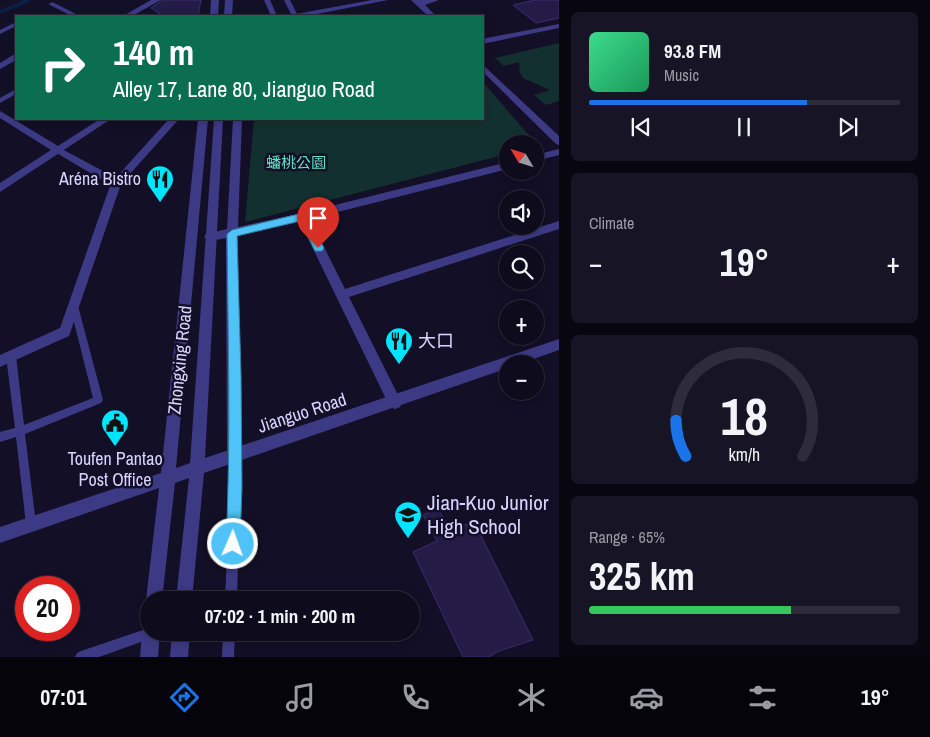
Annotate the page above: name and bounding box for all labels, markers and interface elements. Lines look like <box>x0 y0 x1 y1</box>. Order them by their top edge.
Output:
text: 140 m <box>113 29 194 76</box>
icon: right <box>30 35 95 100</box>
text: 93.8 FM <box>664 38 721 64</box>
text: Music <box>664 64 699 86</box>
text: Alley 17, Lane 80, Jianguo Road <box>113 74 375 104</box>
icon: previous <box>627 113 655 141</box>
icon: pause <box>730 113 758 141</box>
icon: next <box>834 113 862 141</box>
north arrow <box>499 135 544 180</box>
map controls <box>499 135 544 400</box>
park label: 蟠桃公園 <box>266 152 326 173</box>
restaurant icon: Aréna Bistro <box>145 164 175 203</box>
place label: Aréna Bistro <box>58 166 141 191</box>
button: sound <box>499 190 544 235</box>
pin <box>297 197 339 248</box>
icon: arrive <box>304 204 332 232</box>
text: Climate <box>589 212 634 234</box>
text: 19° <box>720 237 769 288</box>
text: − <box>589 244 602 282</box>
text: + <box>887 244 900 282</box>
button: search <box>499 245 544 290</box>
button: + <box>499 300 544 345</box>
street label: Zhongxing Road <box>161 304 198 416</box>
restaurant icon: 大口 <box>384 326 414 365</box>
place label: 大口 <box>418 328 454 353</box>
button: − <box>499 355 544 400</box>
text: 18 <box>721 381 768 451</box>
street label: Jianguo Road <box>254 386 349 439</box>
public building icon: Toufen Pantao Post Office <box>100 408 130 447</box>
text: km/h <box>729 443 760 467</box>
place label: Toufen Pantao Post Office <box>67 446 163 492</box>
place label: Jian-Kuo Junior High School <box>427 488 549 541</box>
school or university icon: Jian-Kuo Junior High School <box>393 500 423 539</box>
position arrow <box>206 517 258 569</box>
text: Range · 65% <box>589 526 665 548</box>
text: 325 km <box>589 551 695 602</box>
speed limit sign: 20 <box>15 576 80 641</box>
text: 07:02 · 1 min · 200 m <box>205 603 355 629</box>
icon: directions <box>167 680 202 715</box>
icon: music <box>283 680 318 715</box>
icon: phone <box>398 680 433 715</box>
icon: climate <box>514 680 549 715</box>
icon: car <box>629 680 664 715</box>
icon: filters <box>745 680 780 715</box>
text: 07:01 <box>40 682 86 712</box>
text: 19° <box>861 682 890 712</box>

